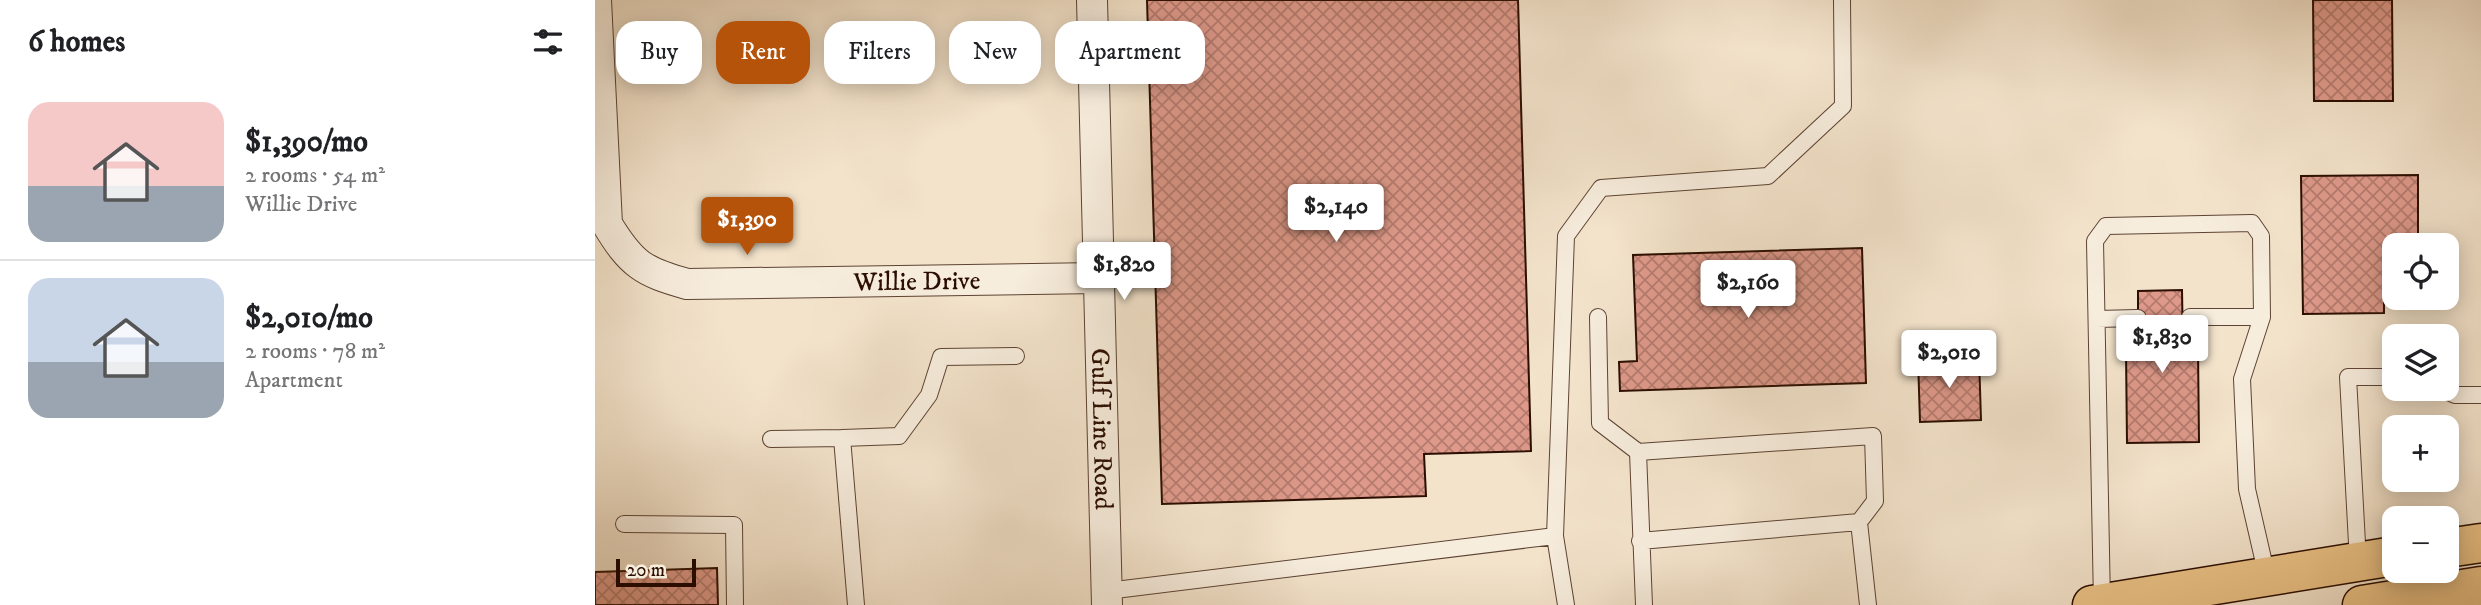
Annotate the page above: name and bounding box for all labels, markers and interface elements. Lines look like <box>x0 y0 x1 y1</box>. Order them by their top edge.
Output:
chip: Buy <box>616 21 702 84</box>
chip: Rent <box>716 21 810 84</box>
chip: Filters <box>824 21 935 84</box>
chip: New <box>949 21 1041 84</box>
chip: Apartment <box>1055 21 1205 84</box>
icon: filters <box>529 23 567 61</box>
text: 6 homes <box>28 24 125 61</box>
text: $1,390/mo <box>245 124 368 161</box>
icon: home <box>84 130 168 214</box>
text: 2 rooms · 54 m² <box>245 161 385 190</box>
pin: $2,140 <box>1279 184 1393 244</box>
text: Willie Drive <box>245 190 357 219</box>
text: $2,140 <box>1304 192 1368 221</box>
pin: $1,390 <box>690 198 804 257</box>
text: $1,390 <box>717 205 777 234</box>
map controls <box>2382 233 2459 583</box>
button: locate <box>2382 233 2459 310</box>
pin: $1,820 <box>1067 243 1181 302</box>
text: $1,820 <box>1093 250 1155 279</box>
pin: $2,160 <box>1691 260 1805 320</box>
street label: Willie Drive <box>852 265 981 300</box>
text: $2,160 <box>1717 268 1780 297</box>
text: $2,010/mo <box>245 300 373 337</box>
icon: home <box>84 306 168 390</box>
pin: $1,830 <box>2105 316 2219 375</box>
text: $1,830 <box>2132 323 2192 352</box>
button: layers <box>2382 324 2459 401</box>
pin: $2,010 <box>1892 330 2006 390</box>
text: 2 rooms · 78 m² <box>245 337 385 366</box>
text: $2,010 <box>1917 338 1981 367</box>
street label: Gulf Line Road <box>1083 348 1120 510</box>
text: Apartment <box>245 366 343 395</box>
button: + <box>2382 415 2459 492</box>
button: − <box>2382 506 2459 583</box>
scale bar <box>616 556 697 588</box>
text: 20 m <box>627 559 665 582</box>

